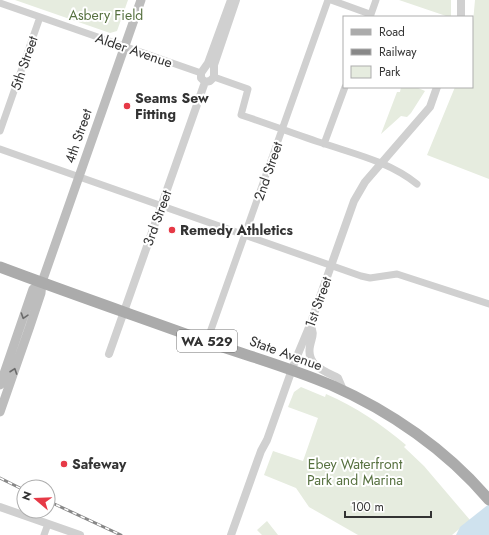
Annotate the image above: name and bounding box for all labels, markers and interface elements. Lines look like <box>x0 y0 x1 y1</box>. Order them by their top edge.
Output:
park label: Asbery Field <box>69 5 143 25</box>
legend <box>343 16 473 88</box>
text: Road <box>379 23 405 41</box>
street label: Alder Avenue <box>93 27 175 73</box>
street label: 5th Street <box>5 33 43 93</box>
text: Railway <box>379 43 417 61</box>
text: Park <box>379 63 401 81</box>
place label: Seams Sew Fitting <box>135 88 209 124</box>
marker: Seams Sew Fitting <box>122 101 132 111</box>
street label: 4th Street <box>59 105 97 166</box>
street label: 2nd Street <box>249 138 288 203</box>
street label: 3rd Street <box>138 187 177 249</box>
place label: Remedy Athletics <box>180 220 293 240</box>
marker: Remedy Athletics <box>167 225 177 235</box>
street label: 1st Street <box>300 273 337 330</box>
one-way arrow <box>21 312 29 319</box>
road number: WA 529 <box>177 330 237 352</box>
street label: State Avenue <box>247 331 325 375</box>
one-way arrow <box>10 368 18 375</box>
place label: Safeway <box>72 454 127 474</box>
park label: Ebey Waterfront Park and Marina <box>307 454 403 490</box>
marker: Safeway <box>59 459 69 469</box>
north arrow <box>16 479 56 519</box>
text: N <box>18 489 36 502</box>
scale bar <box>345 493 431 519</box>
text: 100 m <box>351 498 384 516</box>

